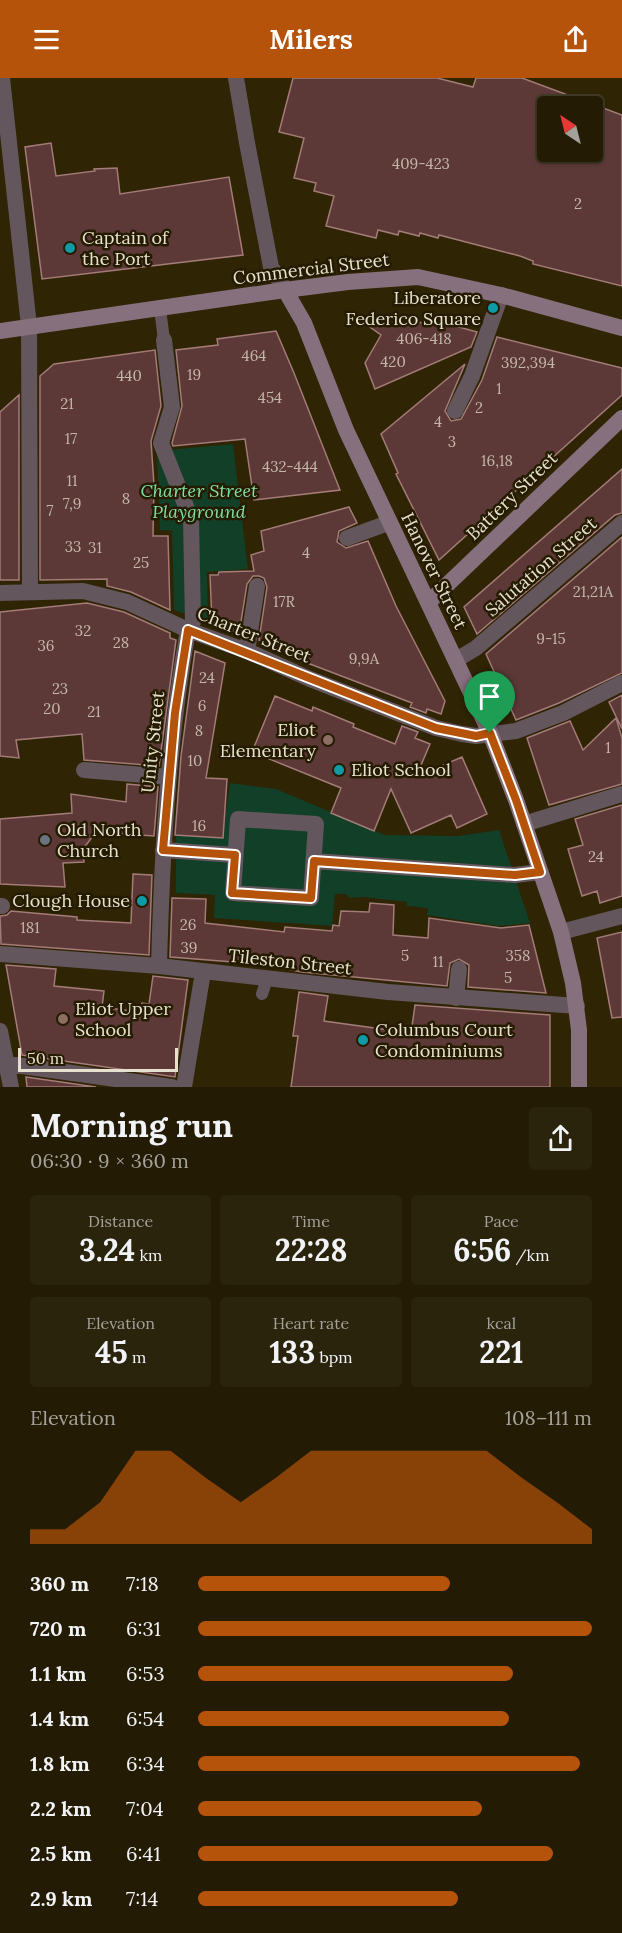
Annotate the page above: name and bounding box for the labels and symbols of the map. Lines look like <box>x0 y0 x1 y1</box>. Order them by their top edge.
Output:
north arrow <box>537 96 603 162</box>
house number: 409-423 <box>392 154 450 173</box>
house number: 2 <box>574 194 582 213</box>
place label: Captain of the Port <box>82 226 170 270</box>
marker: Captain of the Port <box>63 241 77 255</box>
street label: Commercial Street <box>231 248 390 290</box>
place label: Liberatore Federico Square <box>346 286 481 330</box>
marker: Liberatore Federico Square <box>486 301 500 315</box>
house number: 406-418 <box>396 329 452 348</box>
house number: 464 <box>242 346 266 365</box>
house number: 420 <box>380 352 406 371</box>
house number: 392,394 <box>501 353 555 372</box>
house number: 19 <box>187 365 201 384</box>
house number: 440 <box>116 366 142 385</box>
house number: 1 <box>496 379 502 398</box>
house number: 454 <box>258 388 282 407</box>
house number: 21 <box>60 394 74 413</box>
house number: 2 <box>475 398 483 417</box>
house number: 4 <box>434 412 442 431</box>
house number: 17 <box>65 429 77 448</box>
house number: 3 <box>448 432 456 451</box>
street label: Battery Street <box>461 447 562 545</box>
house number: 16,18 <box>481 451 513 470</box>
house number: 432-444 <box>262 457 318 476</box>
house number: 11 <box>67 471 77 490</box>
park label: Charter Street Playground <box>140 479 258 523</box>
house number: 8 <box>122 489 130 508</box>
house number: 7,9 <box>63 494 81 513</box>
house number: 7 <box>47 501 54 520</box>
street label: Hanover Street <box>396 509 473 633</box>
street label: Salutation Street <box>480 512 601 621</box>
house number: 33 <box>65 537 81 556</box>
house number: 31 <box>88 538 102 557</box>
house number: 4 <box>302 543 310 562</box>
house number: 25 <box>133 553 149 572</box>
house number: 21,21A <box>573 582 614 601</box>
house number: 17R <box>273 592 295 611</box>
street label: Charter Street <box>194 601 315 668</box>
house number: 32 <box>75 621 91 640</box>
house number: 9-15 <box>536 629 566 648</box>
house number: 28 <box>113 633 129 652</box>
house number: 36 <box>37 636 55 655</box>
house number: 9,9A <box>349 649 380 668</box>
house number: 24 <box>199 668 215 687</box>
pin <box>464 671 515 733</box>
house number: 23 <box>52 679 68 698</box>
street label: Unity Street <box>136 690 169 794</box>
house number: 6 <box>198 696 206 715</box>
house number: 20 <box>43 699 61 718</box>
house number: 21 <box>87 702 101 721</box>
place label: Eliot Elementary <box>220 718 316 762</box>
house number: 8 <box>195 721 203 740</box>
marker: Eliot Elementary <box>321 733 335 747</box>
house number: 1 <box>605 738 611 757</box>
house number: 10 <box>188 751 202 770</box>
place label: Eliot School <box>351 758 451 781</box>
marker: Eliot School <box>332 763 346 777</box>
house number: 16 <box>192 816 206 835</box>
place label: Old North Church <box>57 818 142 862</box>
marker: Old North Church <box>38 833 52 847</box>
house number: 24 <box>588 847 604 866</box>
place label: Clough House <box>12 889 130 912</box>
marker: Clough House <box>135 894 149 908</box>
house number: 26 <box>180 915 196 934</box>
house number: 181 <box>20 918 40 937</box>
house number: 39 <box>180 938 198 957</box>
street label: Tileston Street <box>227 944 353 979</box>
house number: 5 <box>401 946 409 965</box>
house number: 358 <box>506 946 530 965</box>
house number: 11 <box>433 952 443 971</box>
house number: 5 <box>504 968 512 987</box>
place label: Eliot Upper School <box>75 997 171 1041</box>
marker: Eliot Upper School <box>56 1012 70 1026</box>
place label: Columbus Court Condominiums <box>375 1018 513 1062</box>
marker: Columbus Court Condominiums <box>356 1033 370 1047</box>
scale bar <box>18 1045 178 1073</box>

